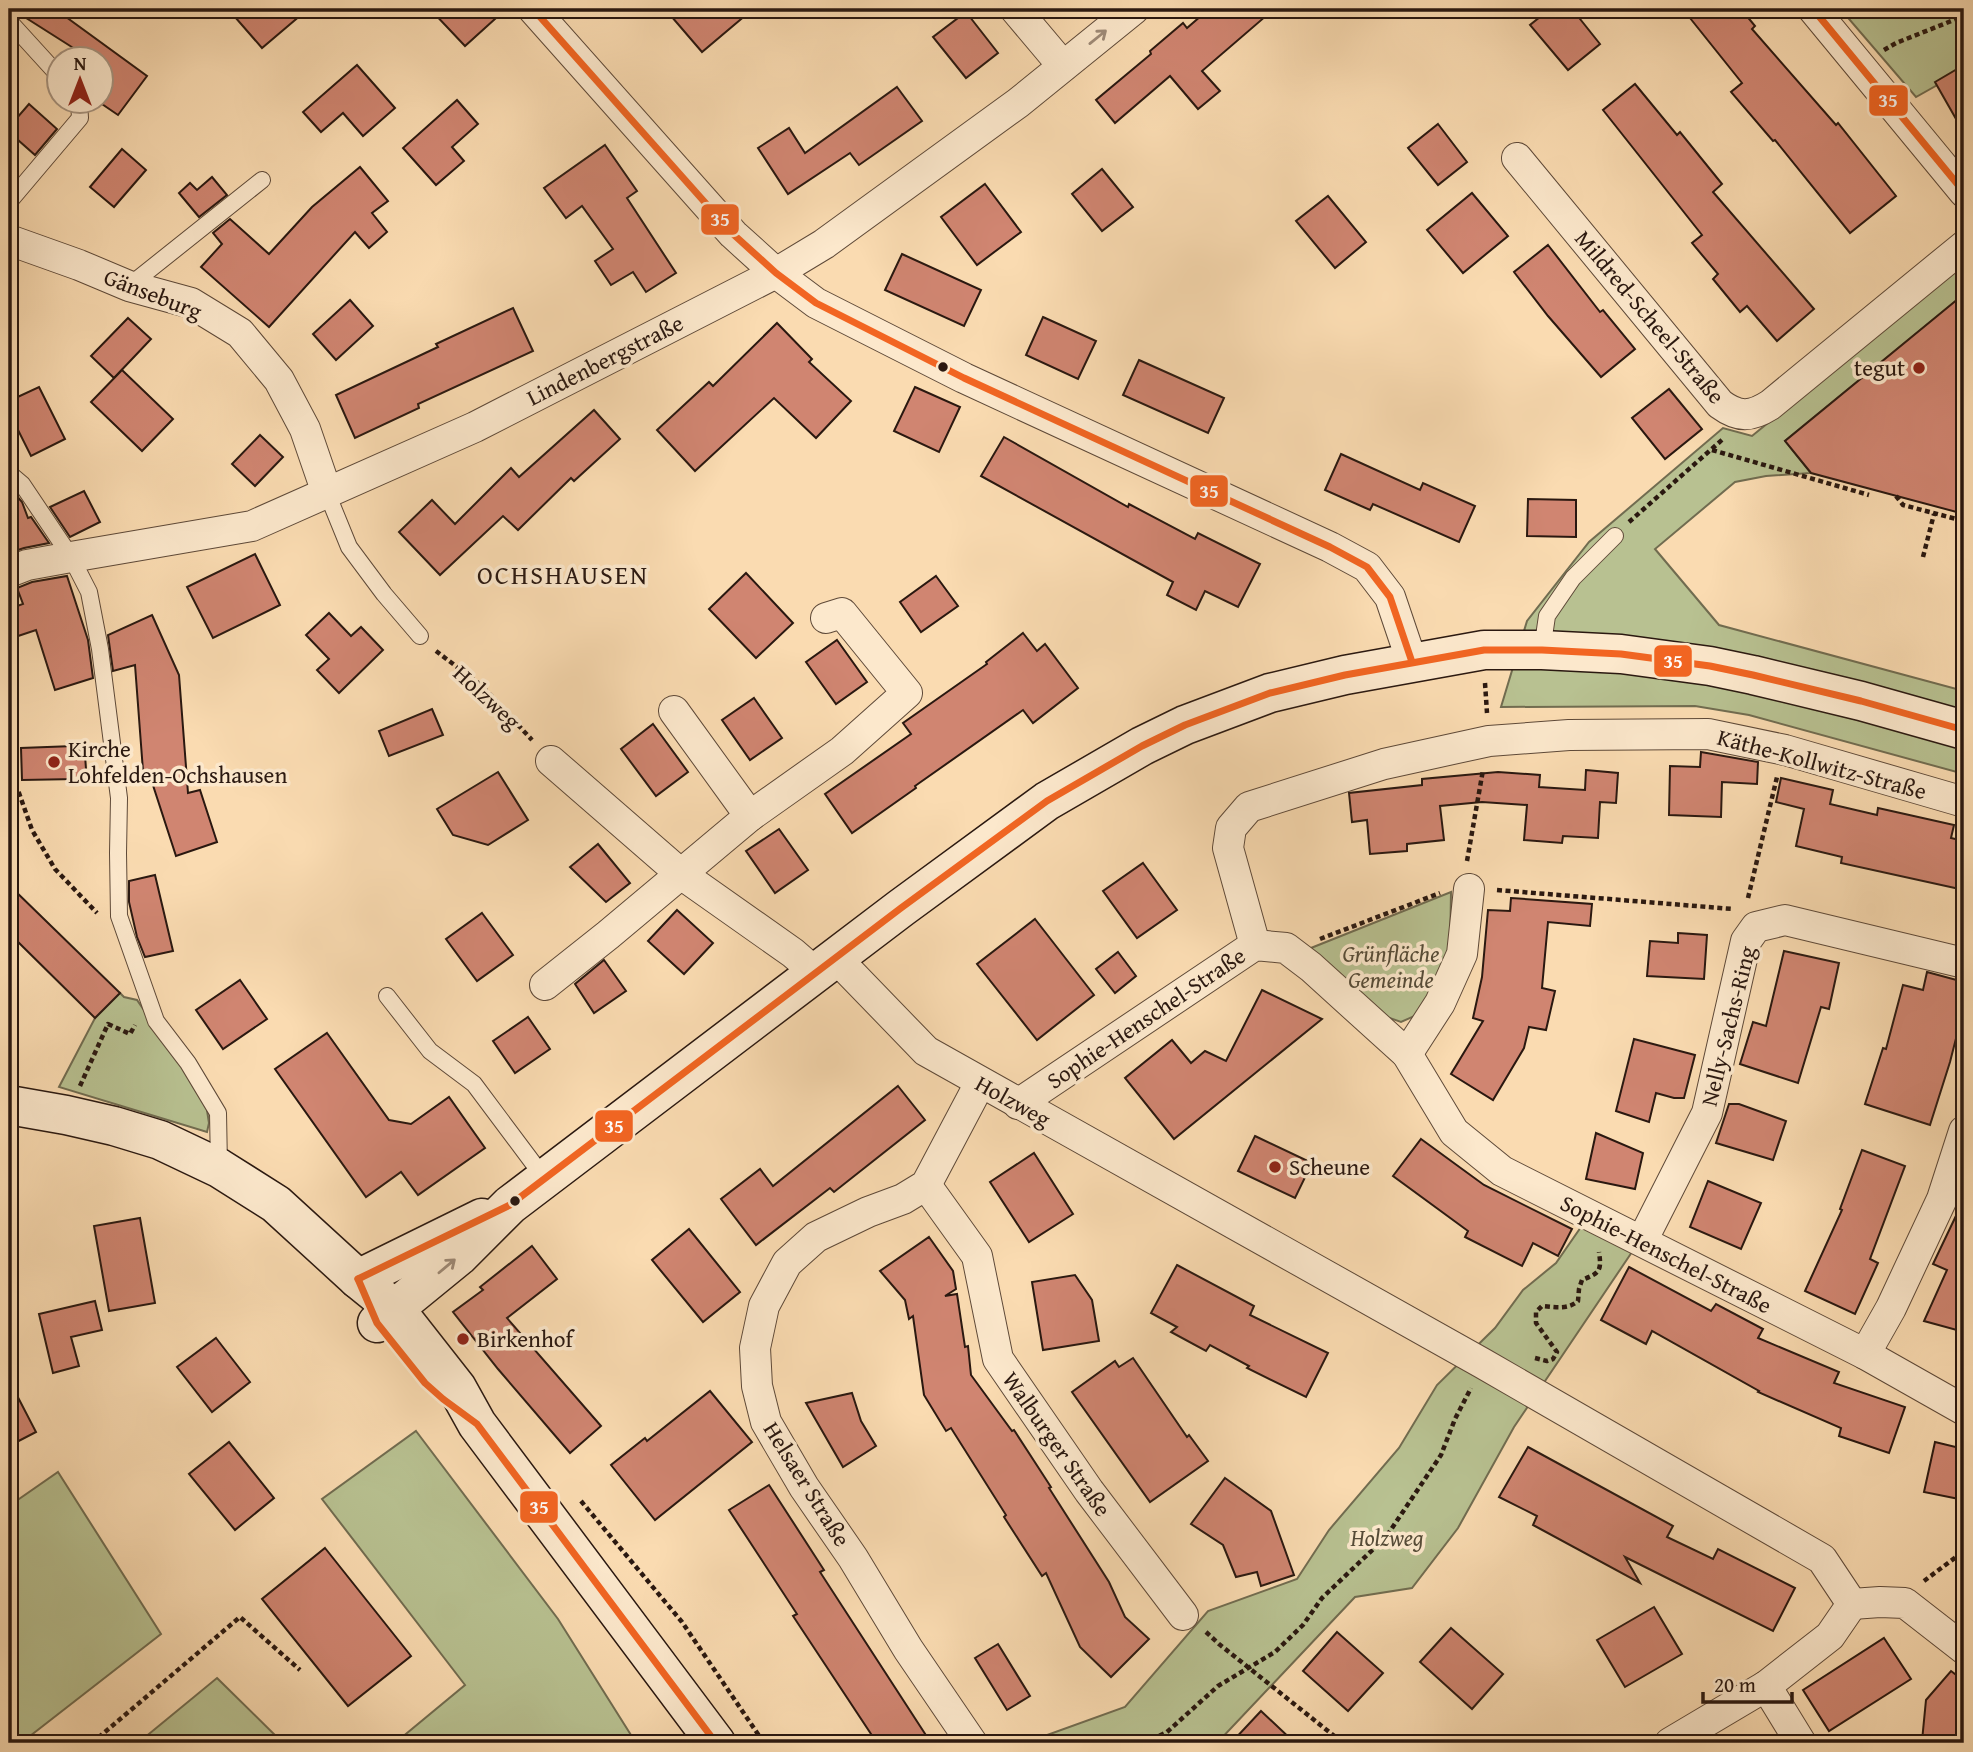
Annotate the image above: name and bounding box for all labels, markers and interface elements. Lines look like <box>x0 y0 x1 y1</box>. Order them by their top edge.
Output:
one-way arrow <box>1089 29 1107 45</box>
north arrow <box>46 46 116 116</box>
text: N <box>74 49 87 77</box>
line badge: 35 <box>1868 84 1909 117</box>
text: 35 <box>1878 86 1898 114</box>
line badge: 35 <box>700 203 740 236</box>
text: 35 <box>710 205 730 233</box>
street label: Mildred-Scheel-Straße <box>1568 223 1733 411</box>
street label: Gänseburg <box>99 260 207 328</box>
street label: Lindenbergstraße <box>521 306 689 413</box>
place label: tegut <box>1854 351 1905 384</box>
unlabelled marker <box>936 360 950 374</box>
marker: tegut <box>1911 360 1927 376</box>
line badge: 35 <box>1189 474 1229 508</box>
text: 35 <box>1199 477 1219 505</box>
district label: OCHSHAUSEN <box>477 555 649 594</box>
line badge: 35 <box>1653 644 1693 678</box>
text: 35 <box>1663 647 1683 675</box>
street label: Holzweg <box>446 657 529 737</box>
street label: Käthe-Kollwitz-Straße <box>1714 720 1930 807</box>
place label: Kirche Lohfelden-Ochshausen <box>68 732 287 791</box>
marker: Kirche Lohfelden-Ochshausen <box>46 754 62 770</box>
park label: Grünfläche Gemeinde <box>1343 937 1439 996</box>
street label: Sophie-Henschel-Straße <box>1040 939 1252 1096</box>
street label: Nelly-Sachs-Ring <box>1692 942 1764 1109</box>
street label: Holzweg <box>970 1066 1057 1135</box>
line badge: 35 <box>594 1109 634 1143</box>
text: 35 <box>604 1112 624 1140</box>
place label: Scheune <box>1289 1150 1370 1183</box>
marker: Scheune <box>1267 1159 1283 1175</box>
street label: Sophie-Henschel-Straße <box>1555 1186 1778 1321</box>
unlabelled marker <box>508 1194 522 1208</box>
one-way arrow <box>438 1258 456 1274</box>
place label: Birkenhof <box>477 1322 576 1355</box>
marker: Birkenhof <box>455 1331 471 1347</box>
street label: Walburger Straße <box>995 1364 1120 1523</box>
street label: Helsaer Straße <box>756 1415 859 1553</box>
line badge: 35 <box>519 1490 559 1524</box>
text: 35 <box>529 1493 549 1521</box>
park label: Holzweg <box>1350 1521 1424 1554</box>
scale bar <box>1703 1661 1793 1705</box>
text: 20 m <box>1714 1669 1756 1700</box>

